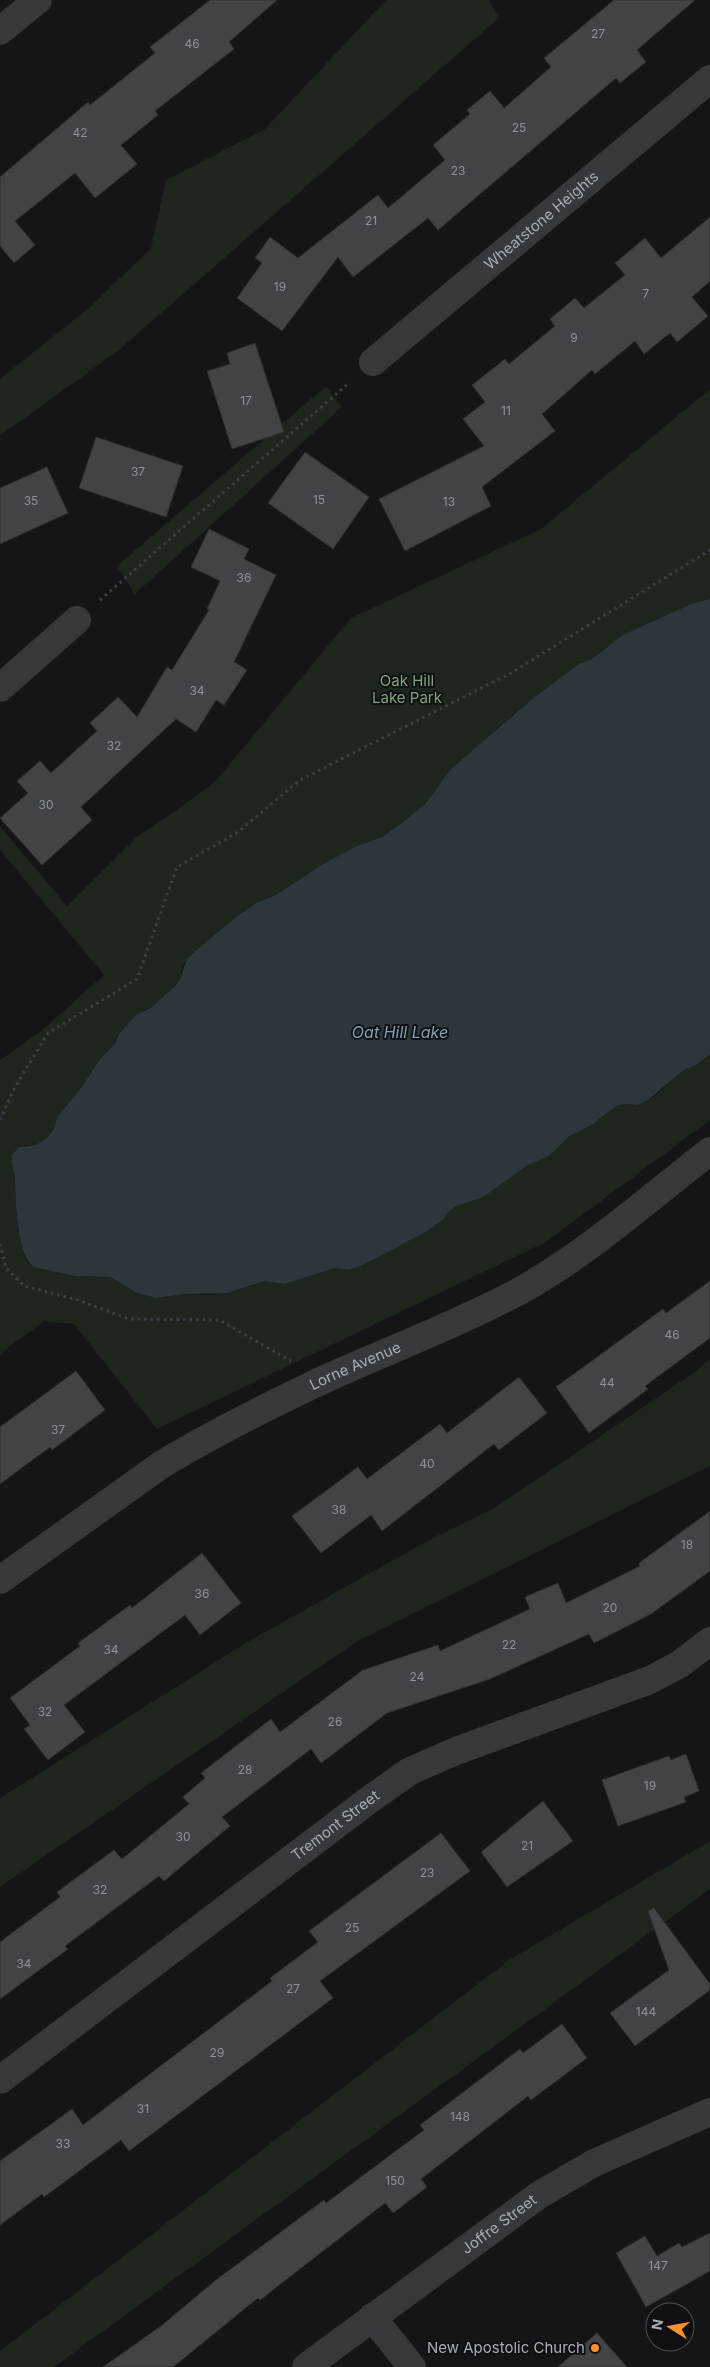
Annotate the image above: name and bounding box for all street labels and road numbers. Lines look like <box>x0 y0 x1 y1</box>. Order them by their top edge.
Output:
street label: Wheatstone Heights <box>480 167 602 274</box>
street label: Lorne Avenue <box>306 1337 404 1394</box>
street label: Tremont Street <box>287 1786 383 1865</box>
street label: Joffre Street <box>457 2190 540 2258</box>

